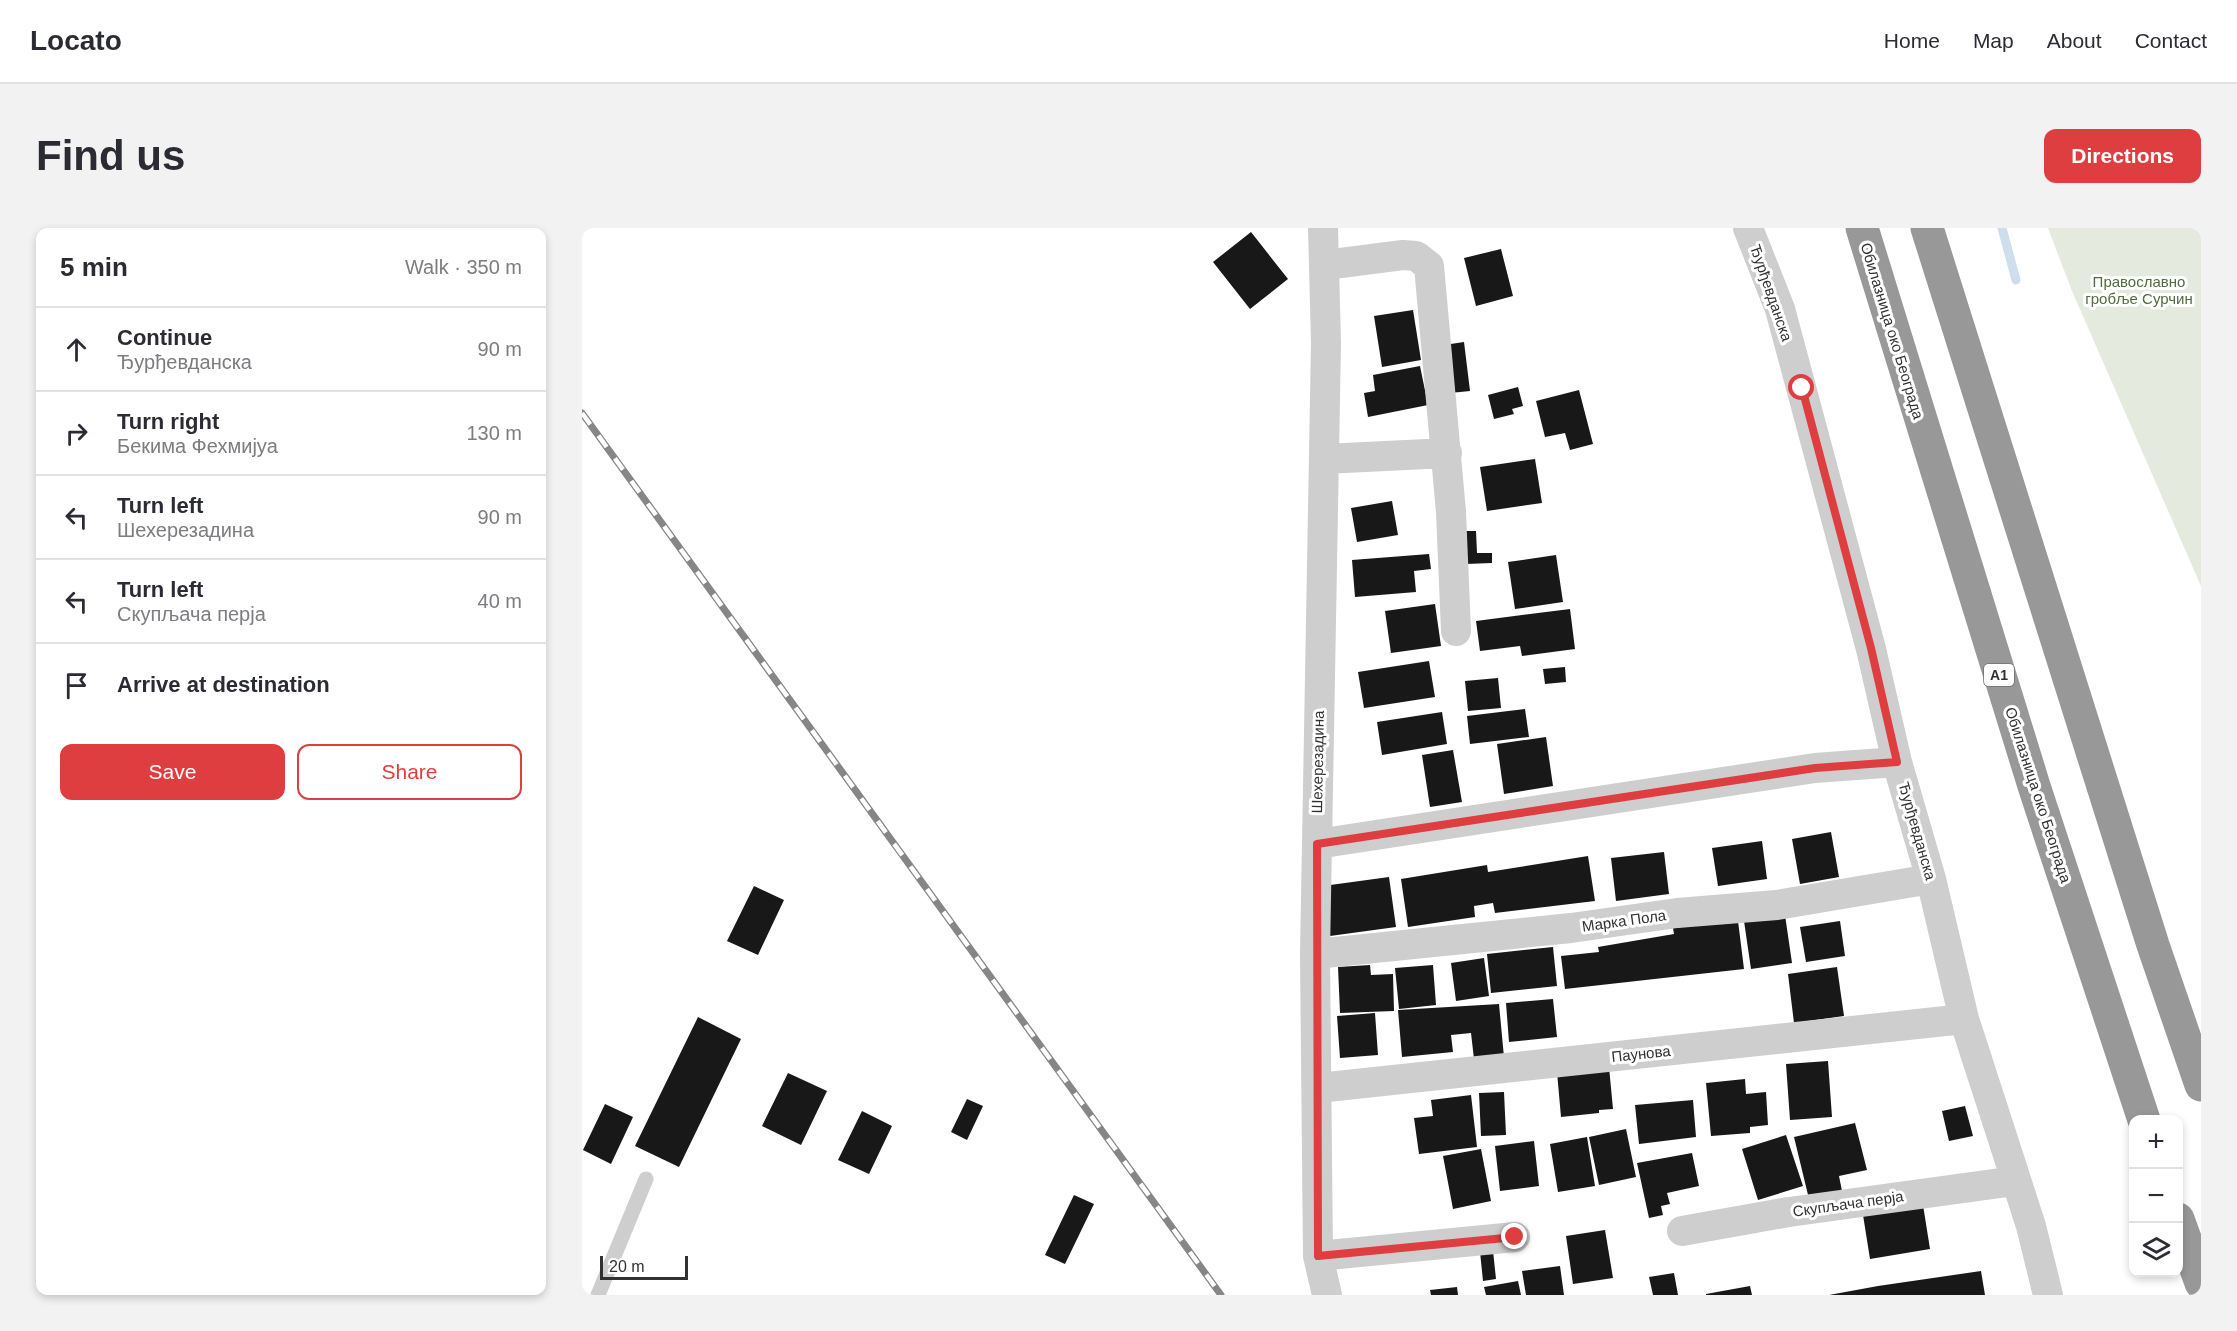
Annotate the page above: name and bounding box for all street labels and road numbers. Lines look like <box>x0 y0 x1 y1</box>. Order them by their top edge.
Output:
street label: Обилазница око Београда <box>1858 241 1928 422</box>
street label: Ђурђевданска <box>1747 242 1796 344</box>
road number: A1 <box>1984 664 2014 686</box>
street label: Обилазница око Београда <box>2002 705 2075 885</box>
street label: Шехерезадина <box>1308 710 1327 814</box>
street label: Ђурђевданска <box>1895 780 1940 882</box>
street label: Марка Пола <box>1581 906 1668 935</box>
street label: Паунова <box>1611 1042 1672 1065</box>
street label: Скупљача перја <box>1791 1187 1905 1220</box>

